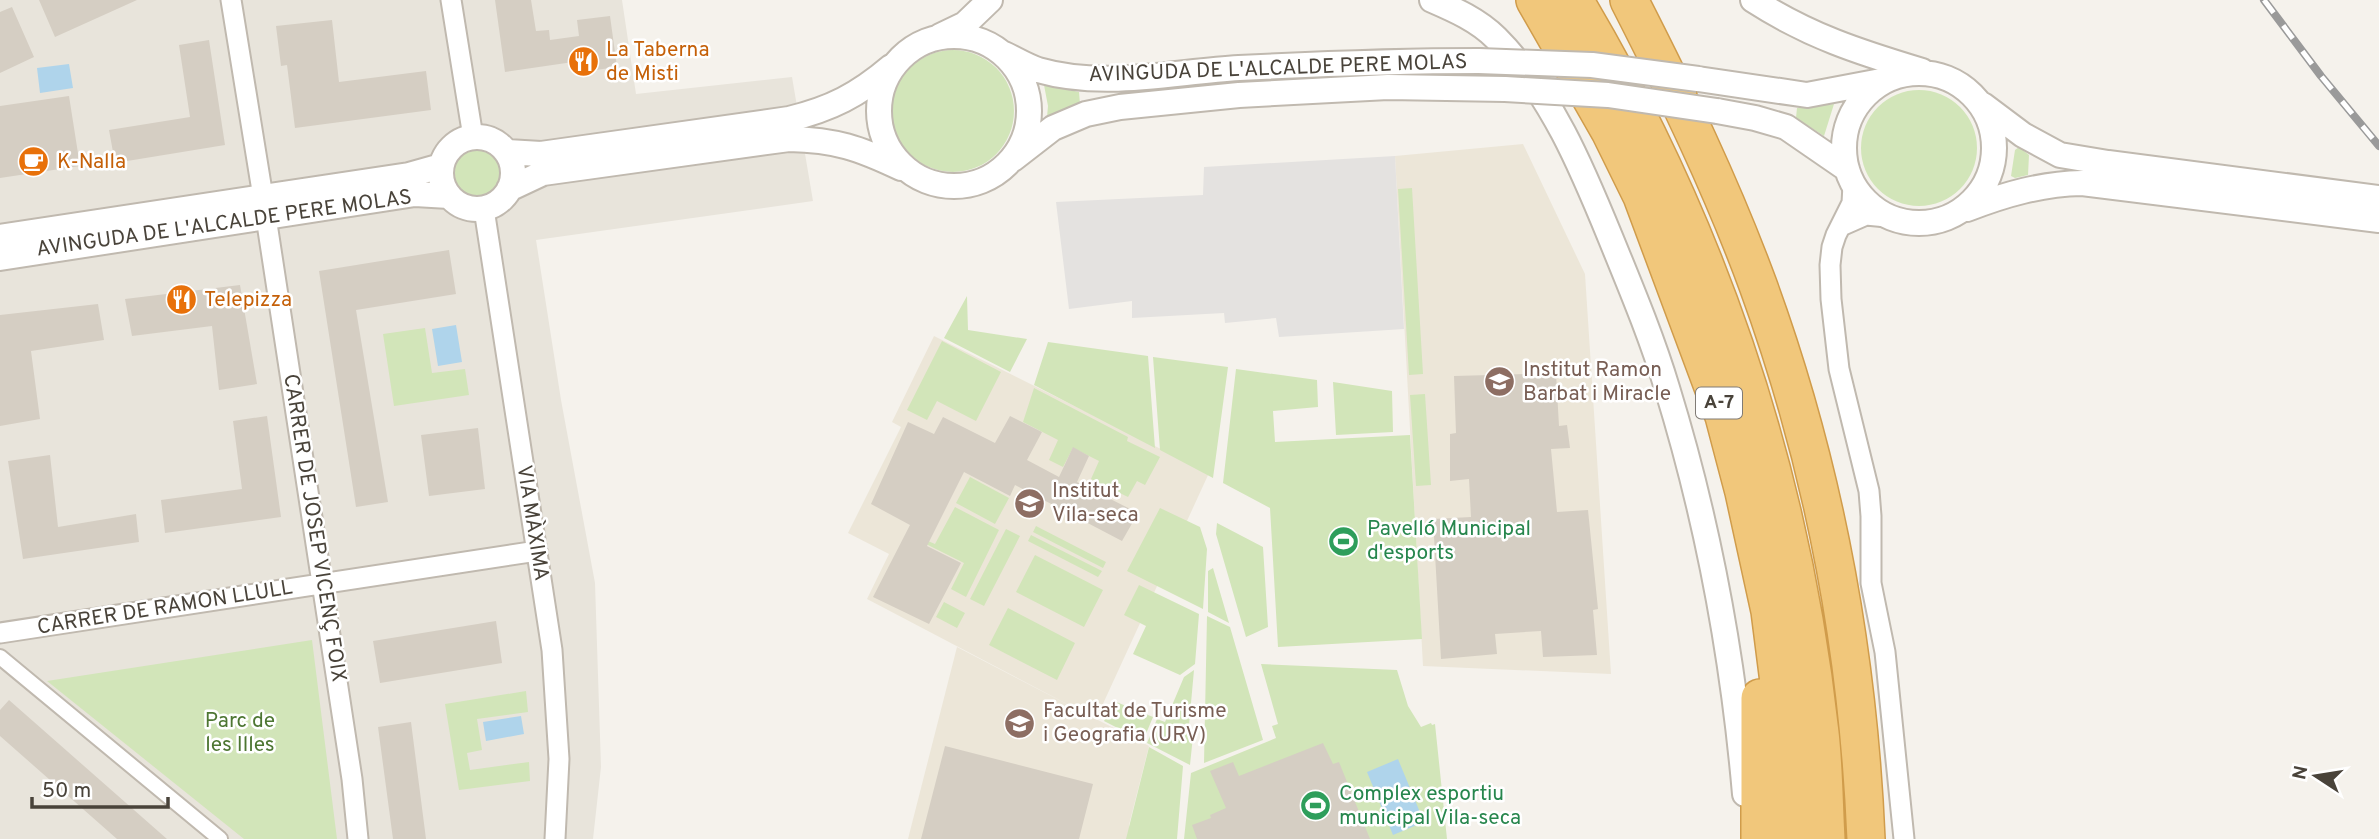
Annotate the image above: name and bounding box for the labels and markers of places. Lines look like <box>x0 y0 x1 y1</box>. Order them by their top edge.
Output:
place label: La Taberna de Misti <box>606 37 710 88</box>
restaurant icon: La Taberna de Misti <box>566 45 600 79</box>
cafe icon: K-Nalla <box>17 145 51 179</box>
place label: K-Nalla <box>57 149 126 176</box>
restaurant icon: Telepizza <box>164 283 198 317</box>
place label: Telepizza <box>204 287 292 314</box>
place label: Institut Ramon Barbat i Miracle <box>1523 357 1671 408</box>
school or university icon: Institut Ramon Barbat i Miracle <box>1483 365 1517 399</box>
place label: Institut Vila-seca <box>1052 478 1139 529</box>
school or university icon: Institut Vila-seca <box>1012 486 1046 520</box>
place label: Pavelló Municipal d'esports <box>1367 516 1531 567</box>
sports icon: Pavelló Municipal d'esports <box>1327 524 1361 558</box>
place label: Facultat de Turisme i Geografia (URV) <box>1043 698 1227 749</box>
school or university icon: Facultat de Turisme i Geografia (URV) <box>1003 706 1037 740</box>
place label: Complex esportiu municipal Vila-seca <box>1339 781 1521 832</box>
sports icon: Complex esportiu municipal Vila-seca <box>1299 789 1333 823</box>

